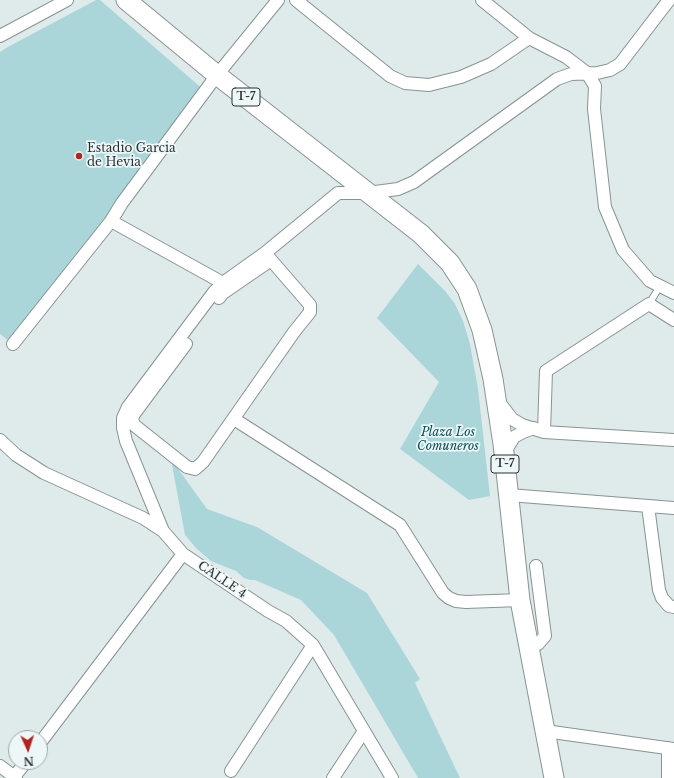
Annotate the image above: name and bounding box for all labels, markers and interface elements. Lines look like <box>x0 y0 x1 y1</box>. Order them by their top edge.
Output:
road number: T-7 <box>232 88 260 106</box>
place label: Estadio Garcia de Hevia <box>87 142 176 170</box>
marker: Estadio Garcia de Hevia <box>74 151 84 161</box>
park label: Plaza Los Comuneros <box>417 426 479 454</box>
road number: T-7 <box>491 455 519 473</box>
street label: CALLE 4 <box>195 559 249 601</box>
north arrow <box>8 730 48 770</box>
text: N <box>23 754 34 768</box>

